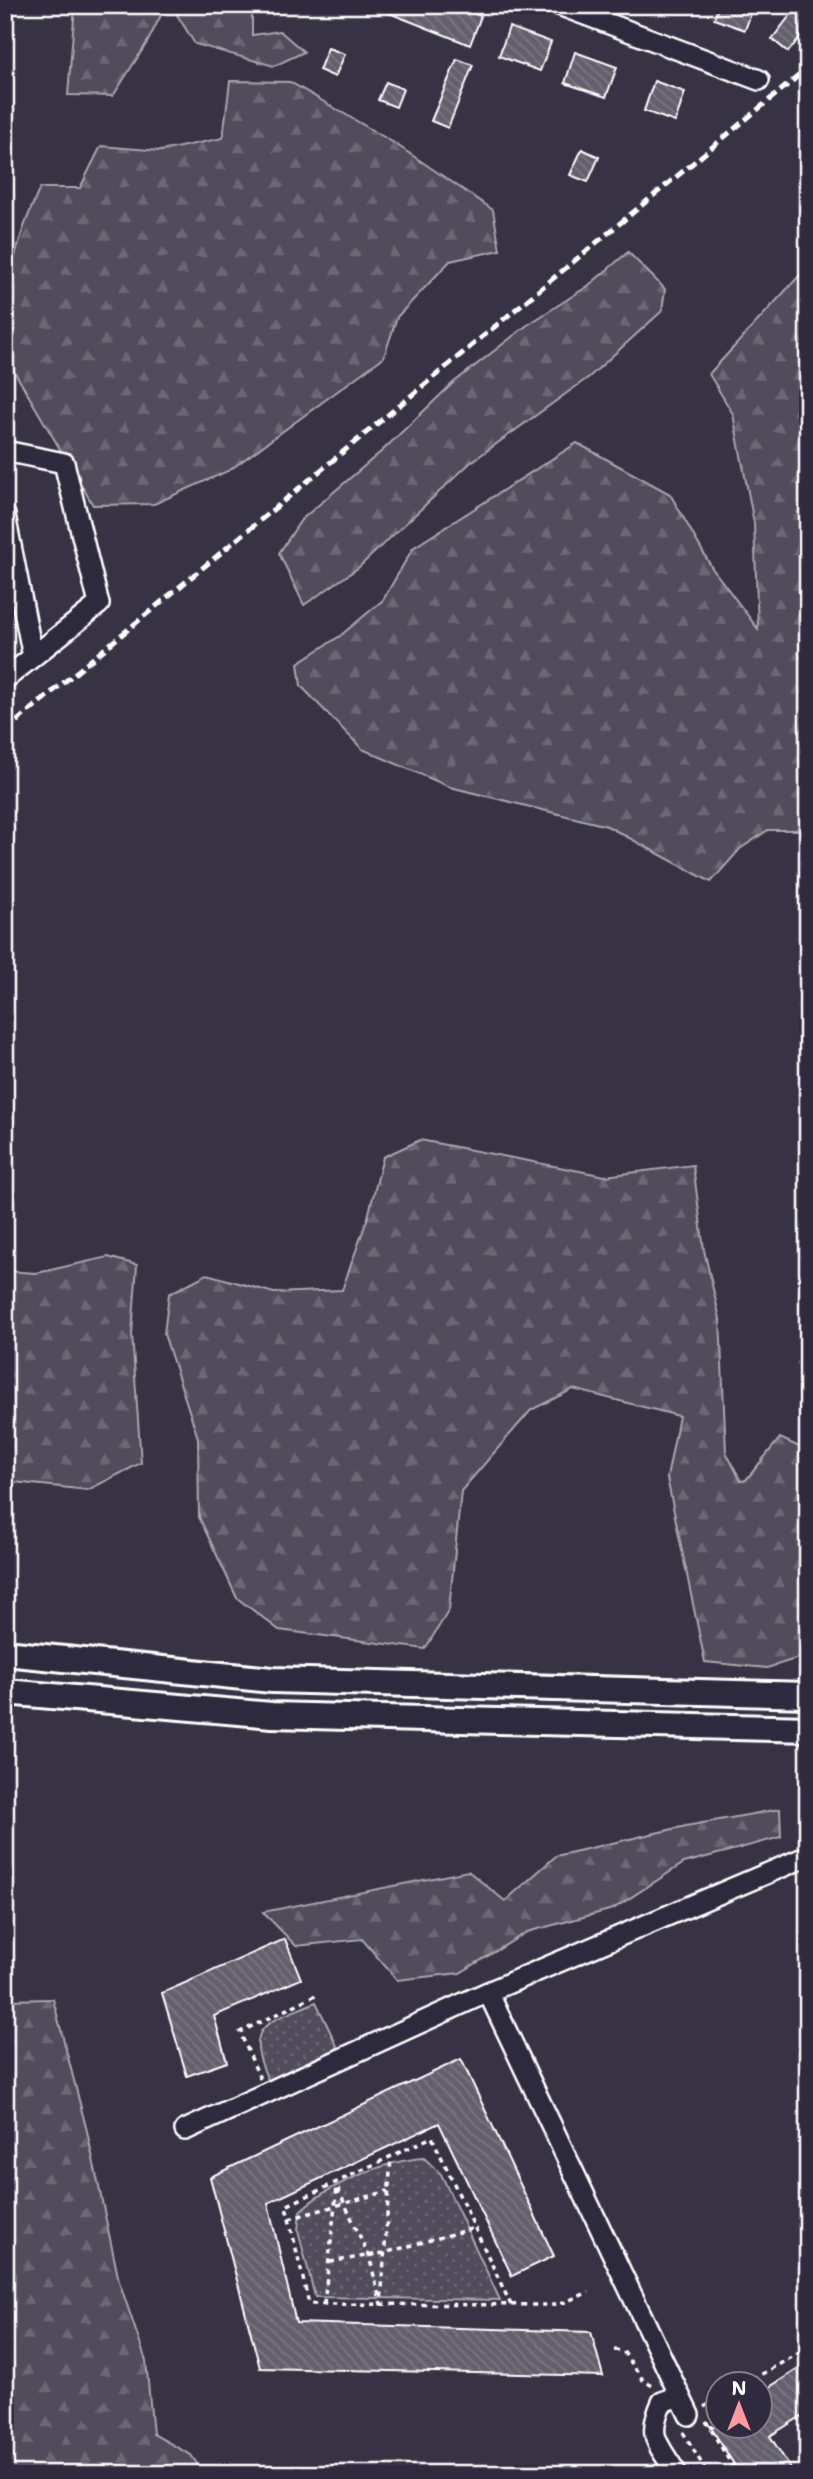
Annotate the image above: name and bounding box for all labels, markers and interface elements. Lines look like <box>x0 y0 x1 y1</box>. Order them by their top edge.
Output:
north arrow <box>704 2370 774 2440</box>
text: N <box>731 2376 747 2401</box>

